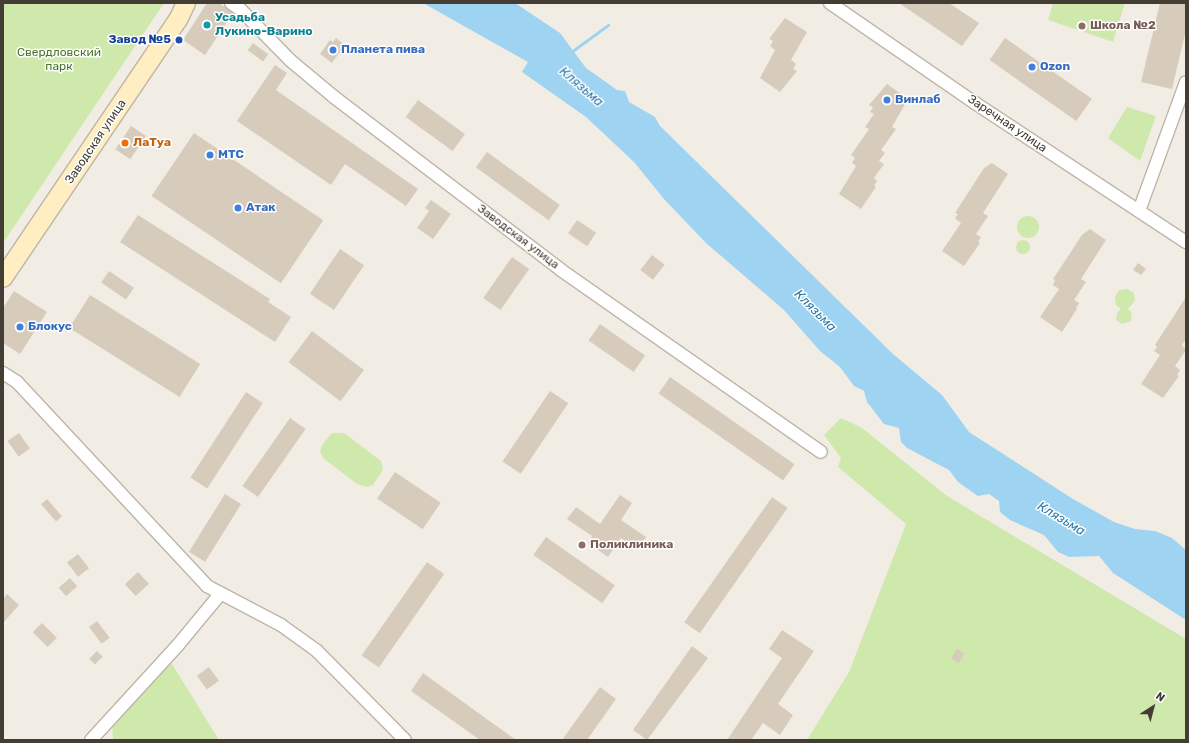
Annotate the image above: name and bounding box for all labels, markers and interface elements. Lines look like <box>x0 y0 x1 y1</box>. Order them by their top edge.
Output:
place label: Усадьба Лукино-Варино <box>215 11 313 39</box>
place label: Школа №2 <box>1090 19 1156 33</box>
marker: Усадьба Лукино-Варино <box>202 20 212 30</box>
marker: Школа №2 <box>1077 21 1087 31</box>
place label: Завод №5 <box>108 33 171 47</box>
marker: Завод №5 <box>174 35 184 45</box>
place label: Планета пива <box>341 43 425 57</box>
marker: Планета пива <box>328 45 338 55</box>
park label: Свердловский парк <box>17 46 101 74</box>
place label: Ozon <box>1040 60 1070 74</box>
marker: Ozon <box>1027 62 1037 72</box>
water label: Клязьма <box>556 64 606 110</box>
street label: Заречная улица <box>965 92 1049 156</box>
place label: Винлаб <box>895 93 941 107</box>
marker: Винлаб <box>882 95 892 105</box>
street label: Заводская улица <box>62 97 130 187</box>
place label: ЛаТуа <box>133 136 171 150</box>
marker: ЛаТуа <box>120 138 130 148</box>
place label: МТС <box>218 148 244 162</box>
marker: МТС <box>205 150 215 160</box>
place label: Атак <box>246 201 276 215</box>
street label: Заводская улица <box>474 202 562 272</box>
marker: Атак <box>233 203 243 213</box>
water label: Клязьма <box>791 287 839 335</box>
place label: Блокус <box>28 320 72 334</box>
marker: Блокус <box>15 322 25 332</box>
water label: Клязьма <box>1034 499 1088 539</box>
place label: Поликлиника <box>590 538 673 552</box>
marker: Поликлиника <box>577 540 587 550</box>
north arrow <box>1133 687 1173 727</box>
text: N <box>1153 689 1167 704</box>

